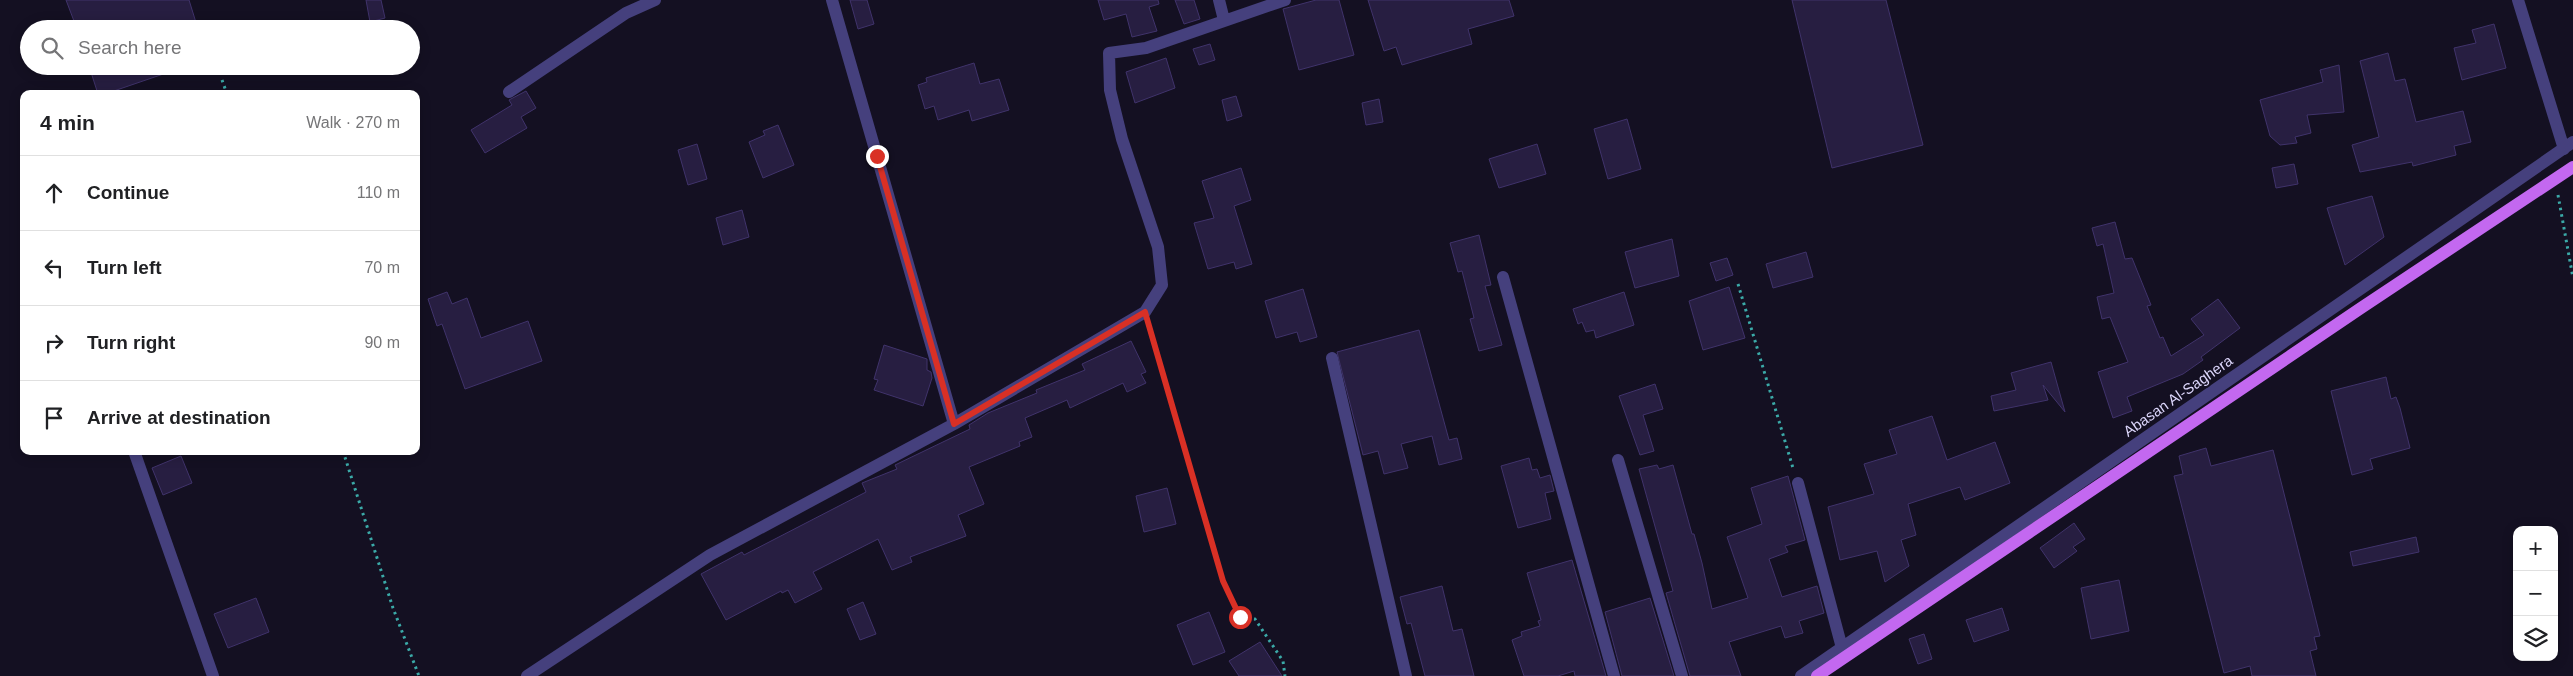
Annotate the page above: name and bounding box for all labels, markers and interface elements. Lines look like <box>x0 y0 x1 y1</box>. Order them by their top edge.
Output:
search box <box>20 20 420 75</box>
icon: search <box>38 34 66 62</box>
text: Search here <box>78 37 182 58</box>
text: 4 min <box>40 111 95 134</box>
text: Walk · 270 m <box>306 114 400 131</box>
route end <box>866 145 889 168</box>
icon: ahead <box>40 179 68 207</box>
text: Continue <box>87 182 169 203</box>
text: 110 m <box>357 184 400 201</box>
icon: left <box>40 254 68 282</box>
text: Turn left <box>87 257 162 278</box>
text: 70 m <box>364 259 400 276</box>
icon: right <box>40 329 68 357</box>
text: Turn right <box>87 332 175 353</box>
text: 90 m <box>364 334 400 351</box>
street label: Abasan Al-Saghera <box>2120 351 2236 440</box>
icon: arrive <box>40 404 68 432</box>
text: Arrive at destination <box>87 407 271 428</box>
map controls <box>2513 526 2558 661</box>
button: + <box>2513 526 2558 571</box>
button: − <box>2513 571 2558 616</box>
route start <box>1229 606 1252 629</box>
button: layers <box>2513 616 2558 661</box>

